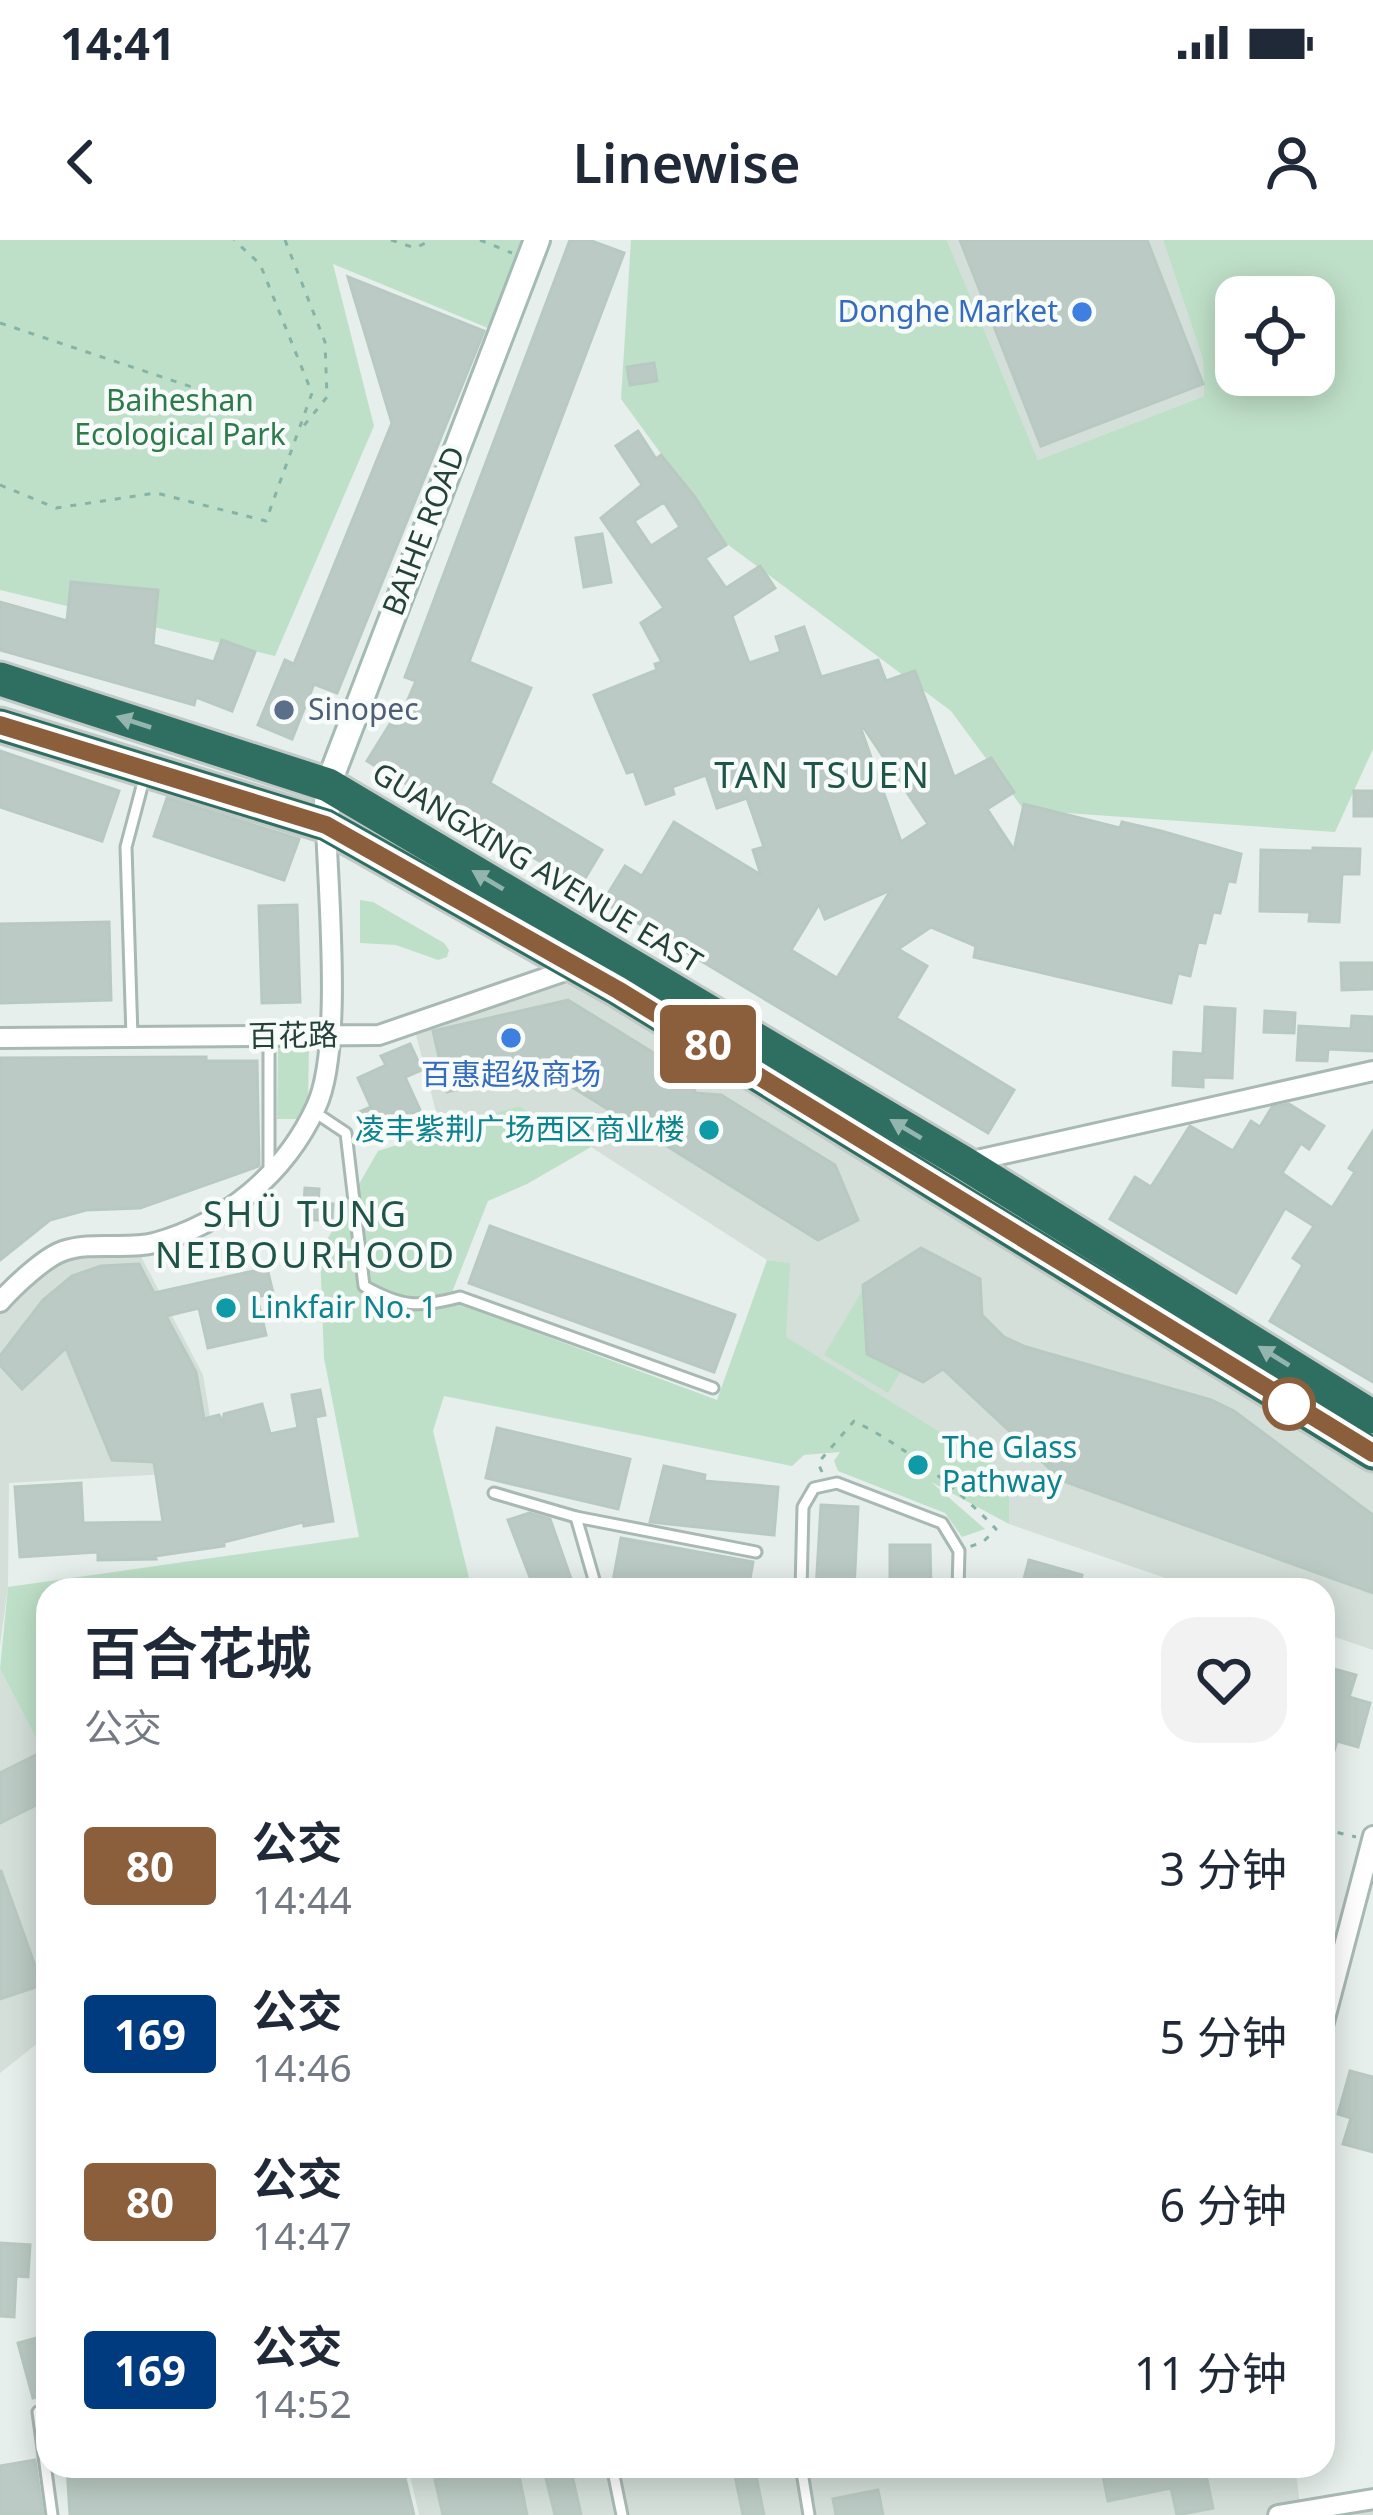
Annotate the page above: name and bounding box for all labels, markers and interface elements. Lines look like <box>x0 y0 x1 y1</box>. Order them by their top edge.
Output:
text: 14:41 <box>60 12 176 73</box>
text: Linewise <box>572 125 801 199</box>
icon: back <box>48 129 114 195</box>
icon: person <box>1259 129 1325 195</box>
map controls <box>1215 276 1335 396</box>
button: locate <box>1215 276 1335 396</box>
place label: Donghe Market <box>838 290 1058 331</box>
marker: Donghe Market <box>1069 299 1095 325</box>
park label: Baiheshan Ecological Park <box>74 379 286 454</box>
street label: BAIHE ROAD <box>372 440 474 621</box>
place label: Sinopec <box>308 688 419 729</box>
marker: Sinopec <box>271 697 297 723</box>
one-way arrow <box>115 712 152 731</box>
district label: TAN TSUEN <box>714 750 932 799</box>
street label: GUANGXING AVENUE EAST <box>365 752 711 982</box>
one-way arrow <box>471 870 505 891</box>
line badge: 80 <box>654 1005 762 1083</box>
street label: 百花路 <box>248 1013 338 1056</box>
text: 80 <box>684 1015 732 1072</box>
marker: 百惠超级商场 <box>498 1025 524 1051</box>
place label: 百惠超级商场 <box>421 1053 601 1094</box>
place label: 凌丰紫荆广场西区商业楼 <box>355 1108 685 1149</box>
marker: 凌丰紫荆广场西区商业楼 <box>696 1117 722 1143</box>
one-way arrow <box>889 1120 923 1141</box>
district label: SHÜ TUNG NEIBOURHOOD <box>155 1189 457 1279</box>
place label: Linkfair No. 1 <box>250 1286 437 1327</box>
marker: Linkfair No. 1 <box>213 1295 239 1321</box>
one-way arrow <box>1257 1346 1290 1368</box>
unlabelled marker <box>1264 1379 1314 1429</box>
place label: The Glass Pathway <box>942 1426 1077 1501</box>
marker: The Glass Pathway <box>905 1452 931 1478</box>
text: 百合花城 <box>84 1613 312 1691</box>
button: heart <box>1161 1617 1287 1743</box>
text: 公交 <box>84 1700 162 1753</box>
text: 公交 <box>252 1811 342 1872</box>
text: 80 <box>126 1837 174 1894</box>
text: 3 分钟 <box>1160 1838 1287 1899</box>
text: 14:44 <box>252 1872 352 1925</box>
text: 公交 <box>252 1979 342 2040</box>
text: 169 <box>114 2005 186 2062</box>
text: 5 分钟 <box>1160 2006 1287 2067</box>
text: 14:46 <box>252 2040 352 2093</box>
text: 公交 <box>252 2147 342 2208</box>
text: 80 <box>126 2173 174 2230</box>
text: 6 分钟 <box>1160 2174 1287 2235</box>
text: 14:47 <box>252 2208 352 2261</box>
text: 公交 <box>252 2315 342 2376</box>
text: 169 <box>114 2341 186 2398</box>
text: 11 分钟 <box>1134 2342 1287 2403</box>
text: 14:52 <box>252 2376 352 2429</box>

